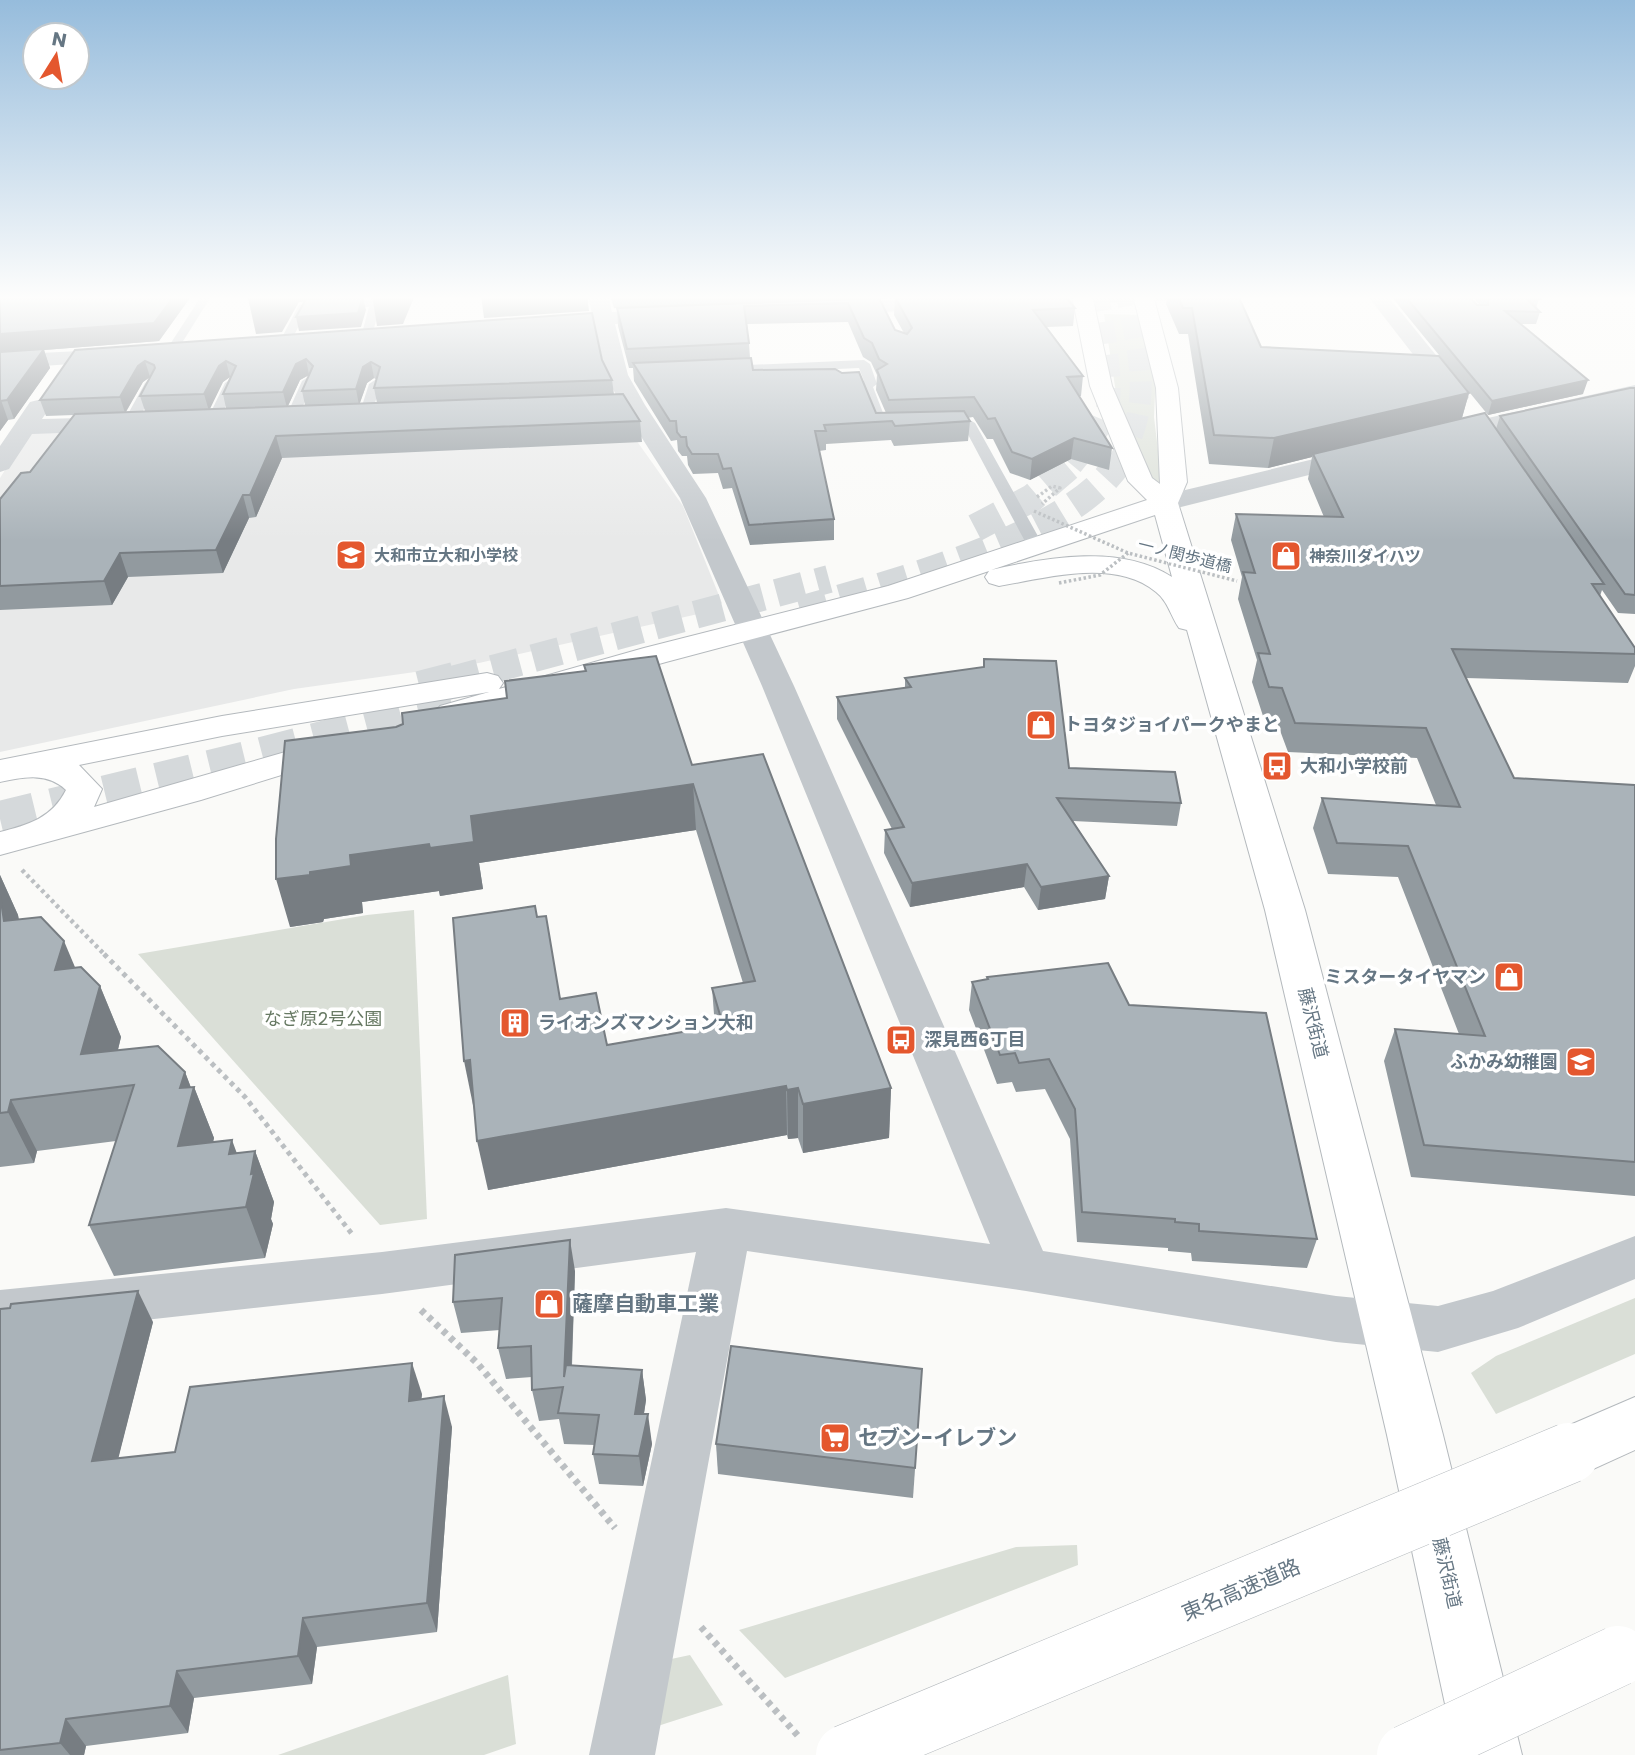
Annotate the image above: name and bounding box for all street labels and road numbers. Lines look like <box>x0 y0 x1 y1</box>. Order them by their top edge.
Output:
street label: 一ノ関歩道橋 <box>1136 533 1234 578</box>
street label: 藤沢街道 <box>1293 985 1334 1061</box>
street label: 藤沢街道 <box>1427 1535 1468 1611</box>
street label: 東名高速道路 <box>1177 1552 1304 1628</box>

